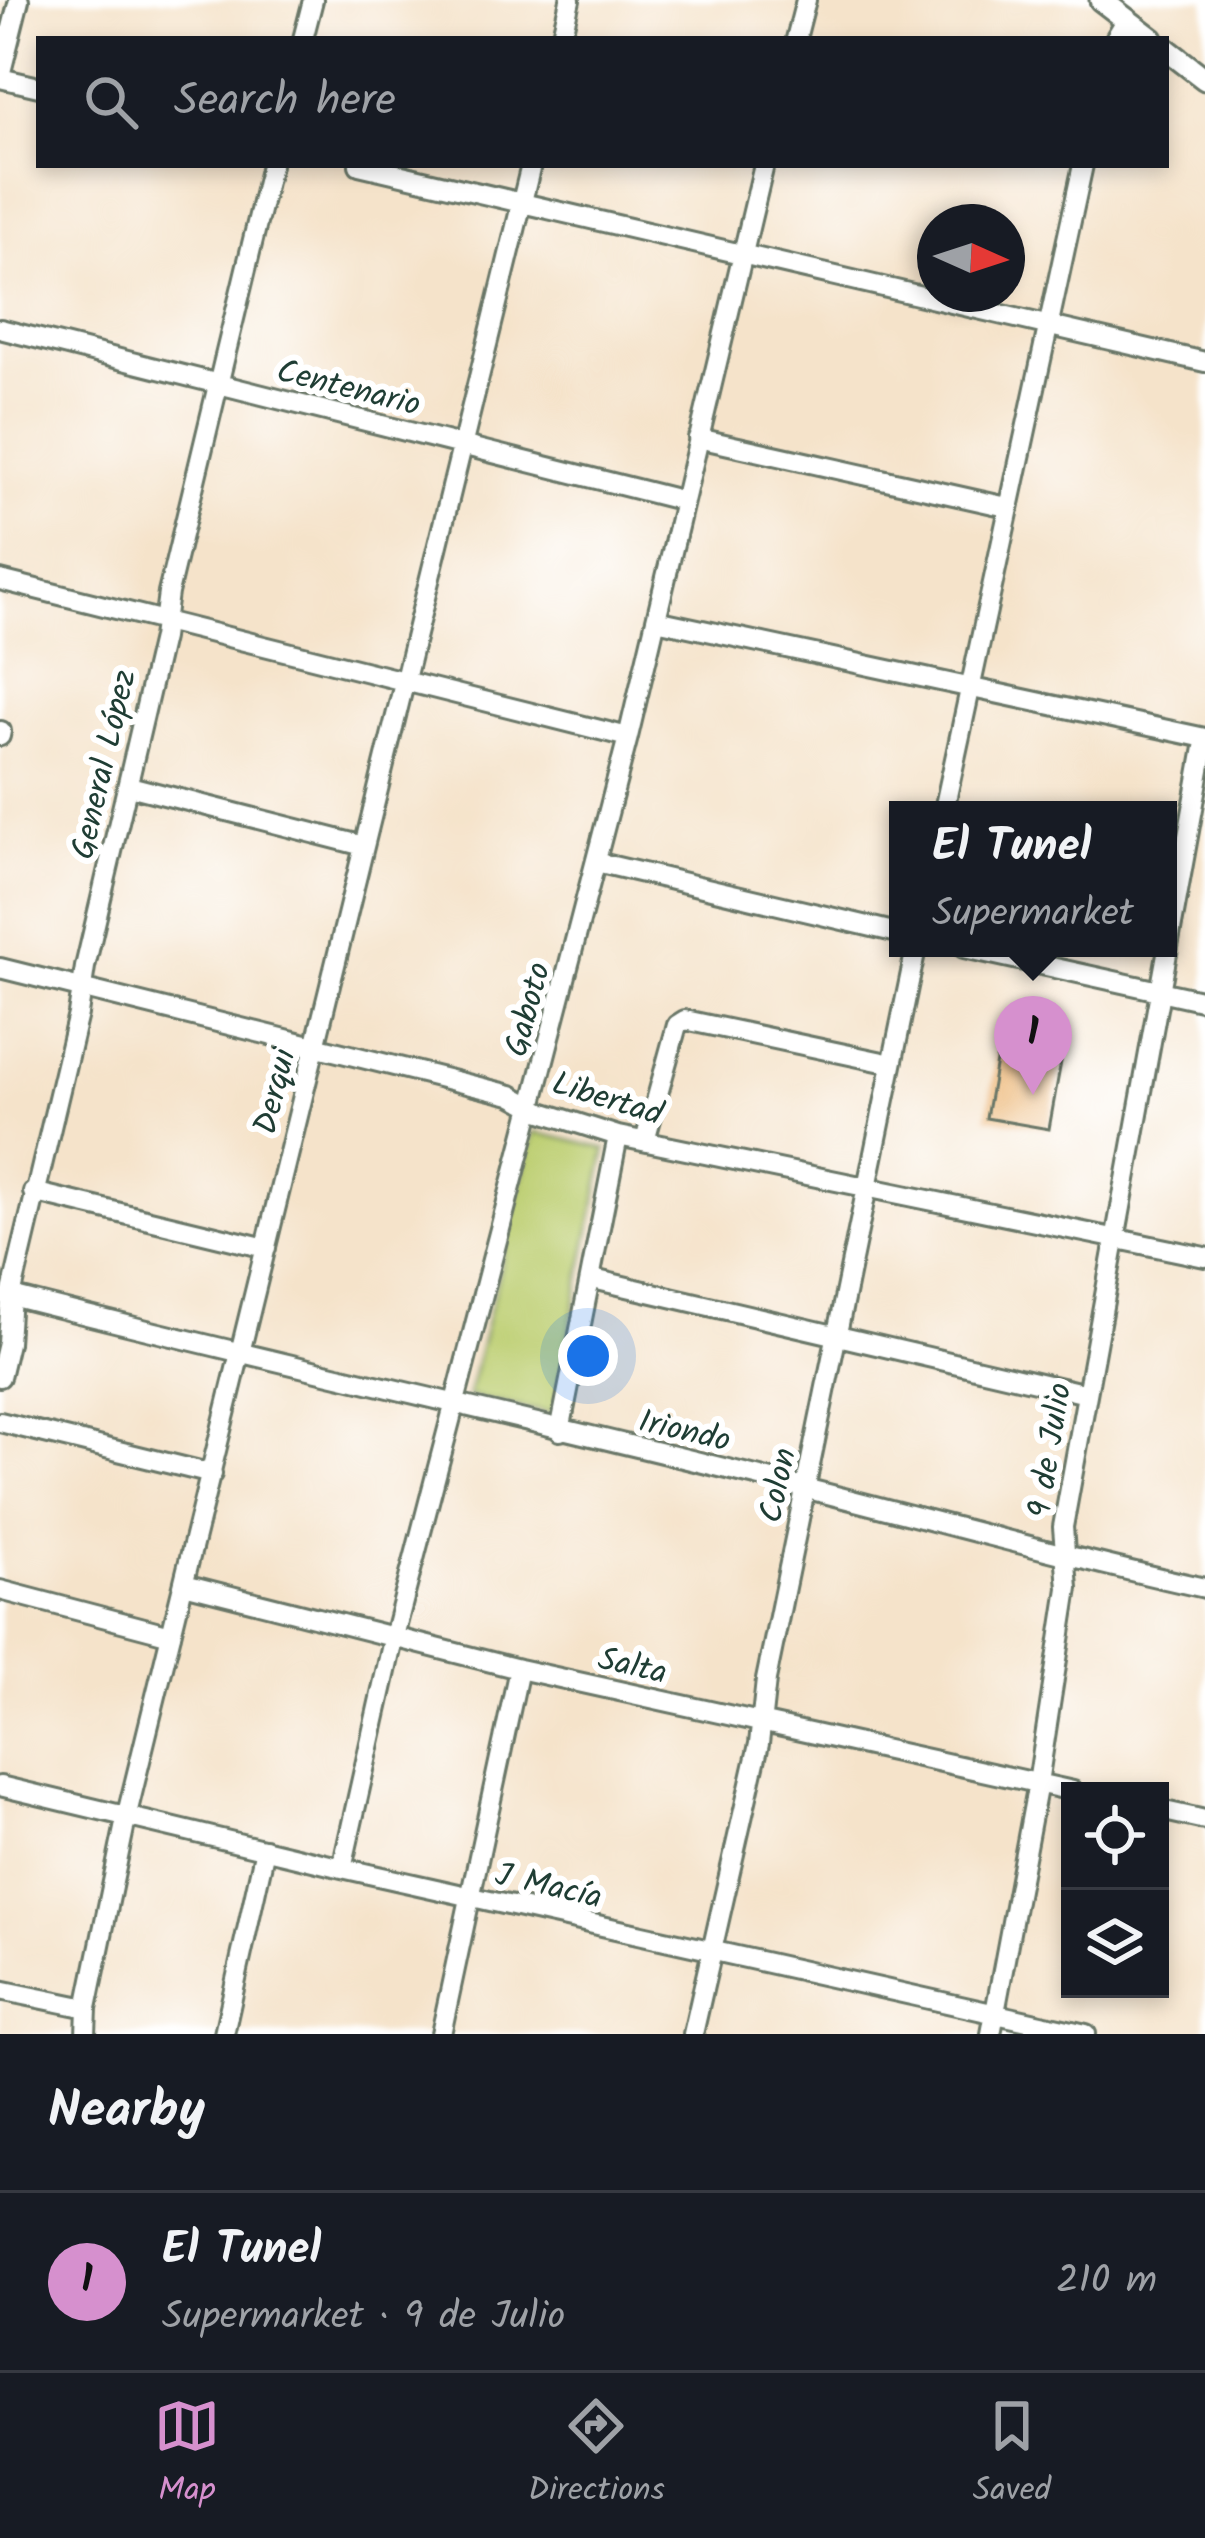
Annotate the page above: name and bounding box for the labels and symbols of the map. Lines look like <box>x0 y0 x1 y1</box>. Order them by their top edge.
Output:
north arrow <box>917 204 1025 312</box>
street label: Centenario <box>271 346 426 433</box>
street label: General López <box>58 665 153 865</box>
street label: Gaboto <box>491 957 567 1063</box>
pin: 1 <box>994 996 1072 1095</box>
street label: Derqui <box>240 1042 313 1140</box>
street label: Libertad <box>545 1058 671 1143</box>
your location <box>558 1326 618 1386</box>
street label: 9 de Julio <box>1015 1379 1088 1522</box>
street label: Iriondo <box>633 1396 735 1469</box>
street label: Colon <box>746 1443 813 1528</box>
street label: Salta <box>592 1634 672 1701</box>
street label: J Macía <box>490 1849 607 1925</box>

